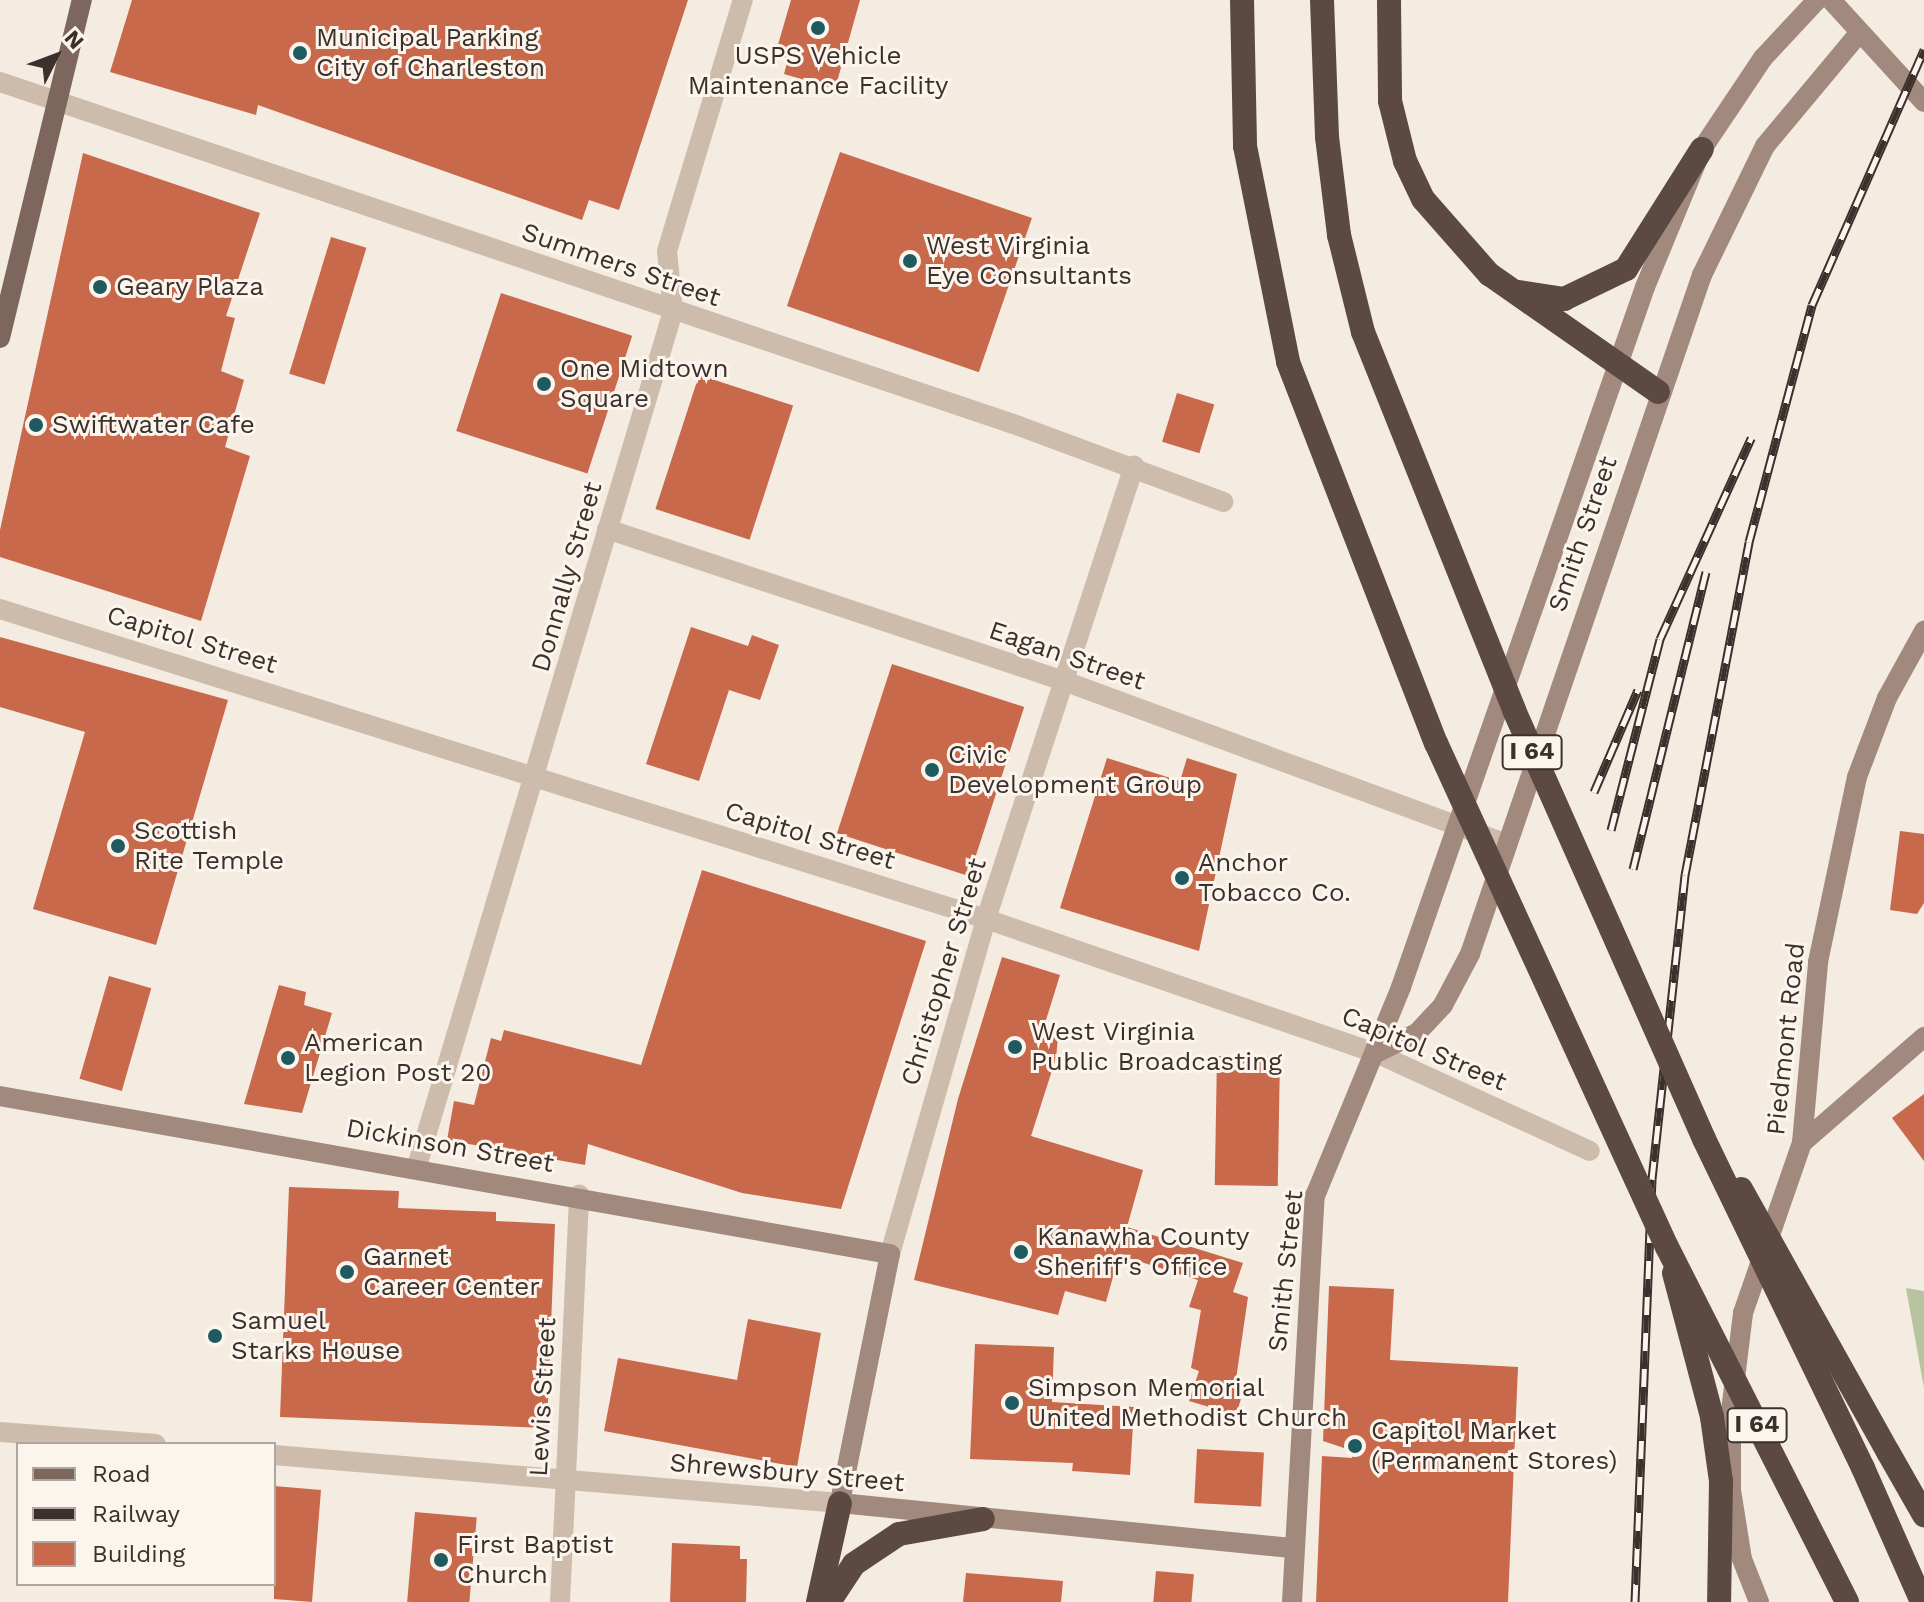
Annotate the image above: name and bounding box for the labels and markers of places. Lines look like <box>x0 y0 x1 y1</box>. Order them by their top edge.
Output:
marker: USPS Vehicle Maintenance Facility <box>809 19 827 37</box>
place label: Municipal Parking City of Charleston <box>316 22 547 84</box>
place label: USPS Vehicle Maintenance Facility <box>688 40 948 102</box>
marker: Municipal Parking City of Charleston <box>291 44 309 62</box>
place label: West Virginia Eye Consultants <box>926 230 1132 292</box>
marker: West Virginia Eye Consultants <box>901 252 919 270</box>
place label: Geary Plaza <box>116 271 265 303</box>
marker: Geary Plaza <box>91 278 109 296</box>
place label: One Midtown Square <box>560 353 729 414</box>
marker: One Midtown Square <box>535 375 553 393</box>
place label: Swiftwater Cafe <box>52 409 255 441</box>
marker: Swiftwater Cafe <box>27 416 45 434</box>
place label: Civic Development Group <box>948 739 1202 800</box>
marker: Civic Development Group <box>923 761 941 779</box>
place label: Scottish Rite Temple <box>134 815 285 876</box>
marker: Scottish Rite Temple <box>109 837 127 855</box>
place label: Anchor Tobacco Co. <box>1198 847 1351 908</box>
marker: Anchor Tobacco Co. <box>1173 869 1191 887</box>
place label: West Virginia Public Broadcasting <box>1031 1016 1282 1078</box>
place label: American Legion Post 20 <box>304 1027 491 1088</box>
marker: West Virginia Public Broadcasting <box>1006 1038 1024 1056</box>
marker: American Legion Post 20 <box>279 1049 297 1067</box>
place label: Kanawha County Sheriff's Office <box>1037 1221 1250 1282</box>
place label: Garnet Career Center <box>363 1241 540 1302</box>
marker: Kanawha County Sheriff's Office <box>1012 1243 1030 1261</box>
marker: Garnet Career Center <box>338 1263 356 1281</box>
place label: Samuel Starks House <box>231 1305 400 1366</box>
marker: Samuel Starks House <box>206 1327 224 1345</box>
place label: Simpson Memorial United Methodist Church <box>1028 1372 1347 1434</box>
marker: Simpson Memorial United Methodist Church <box>1003 1394 1021 1412</box>
place label: Capitol Market (Permanent Stores) <box>1371 1415 1617 1476</box>
marker: Capitol Market (Permanent Stores) <box>1346 1437 1364 1455</box>
place label: First Baptist Church <box>457 1529 613 1590</box>
marker: First Baptist Church <box>432 1551 450 1569</box>

